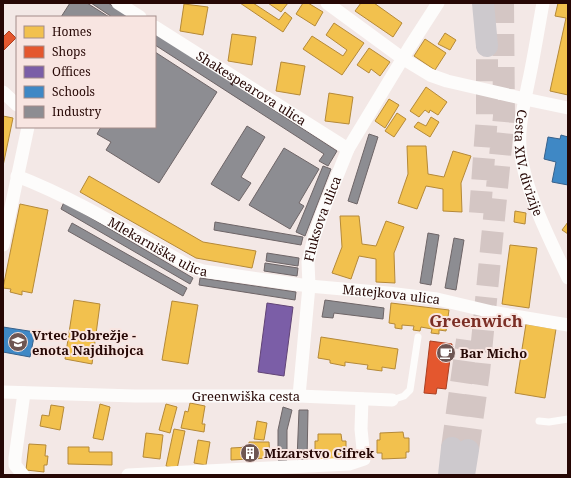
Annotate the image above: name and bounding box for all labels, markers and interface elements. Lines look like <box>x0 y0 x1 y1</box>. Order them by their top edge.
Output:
legend <box>16 16 156 128</box>
text: Homes <box>52 23 92 40</box>
text: Shops <box>52 43 86 60</box>
street label: Shakespearova ulica <box>193 46 310 130</box>
text: Offices <box>52 63 91 80</box>
text: Schools <box>52 83 95 100</box>
text: Industry <box>52 103 101 120</box>
street label: Cesta XIV. divizije <box>511 108 548 219</box>
street label: Fluksova ulica <box>299 173 345 263</box>
street label: Mlekarniška ulica <box>105 213 209 281</box>
street label: Matejkova ulica <box>342 280 441 308</box>
district label: Greenwich <box>429 309 523 332</box>
place label: Vrtec Pobrežje - enota Najdihojca <box>32 326 144 359</box>
school or university icon: Vrtec Pobrežje - enota Najdihojca <box>7 331 29 353</box>
cafe icon: Bar Micho <box>435 342 457 364</box>
place label: Bar Micho <box>460 344 527 362</box>
street label: Greenwiška cesta <box>192 387 300 405</box>
building icon: Mizarstvo Cifrek <box>239 442 261 464</box>
place label: Mizarstvo Cifrek <box>264 444 375 462</box>

